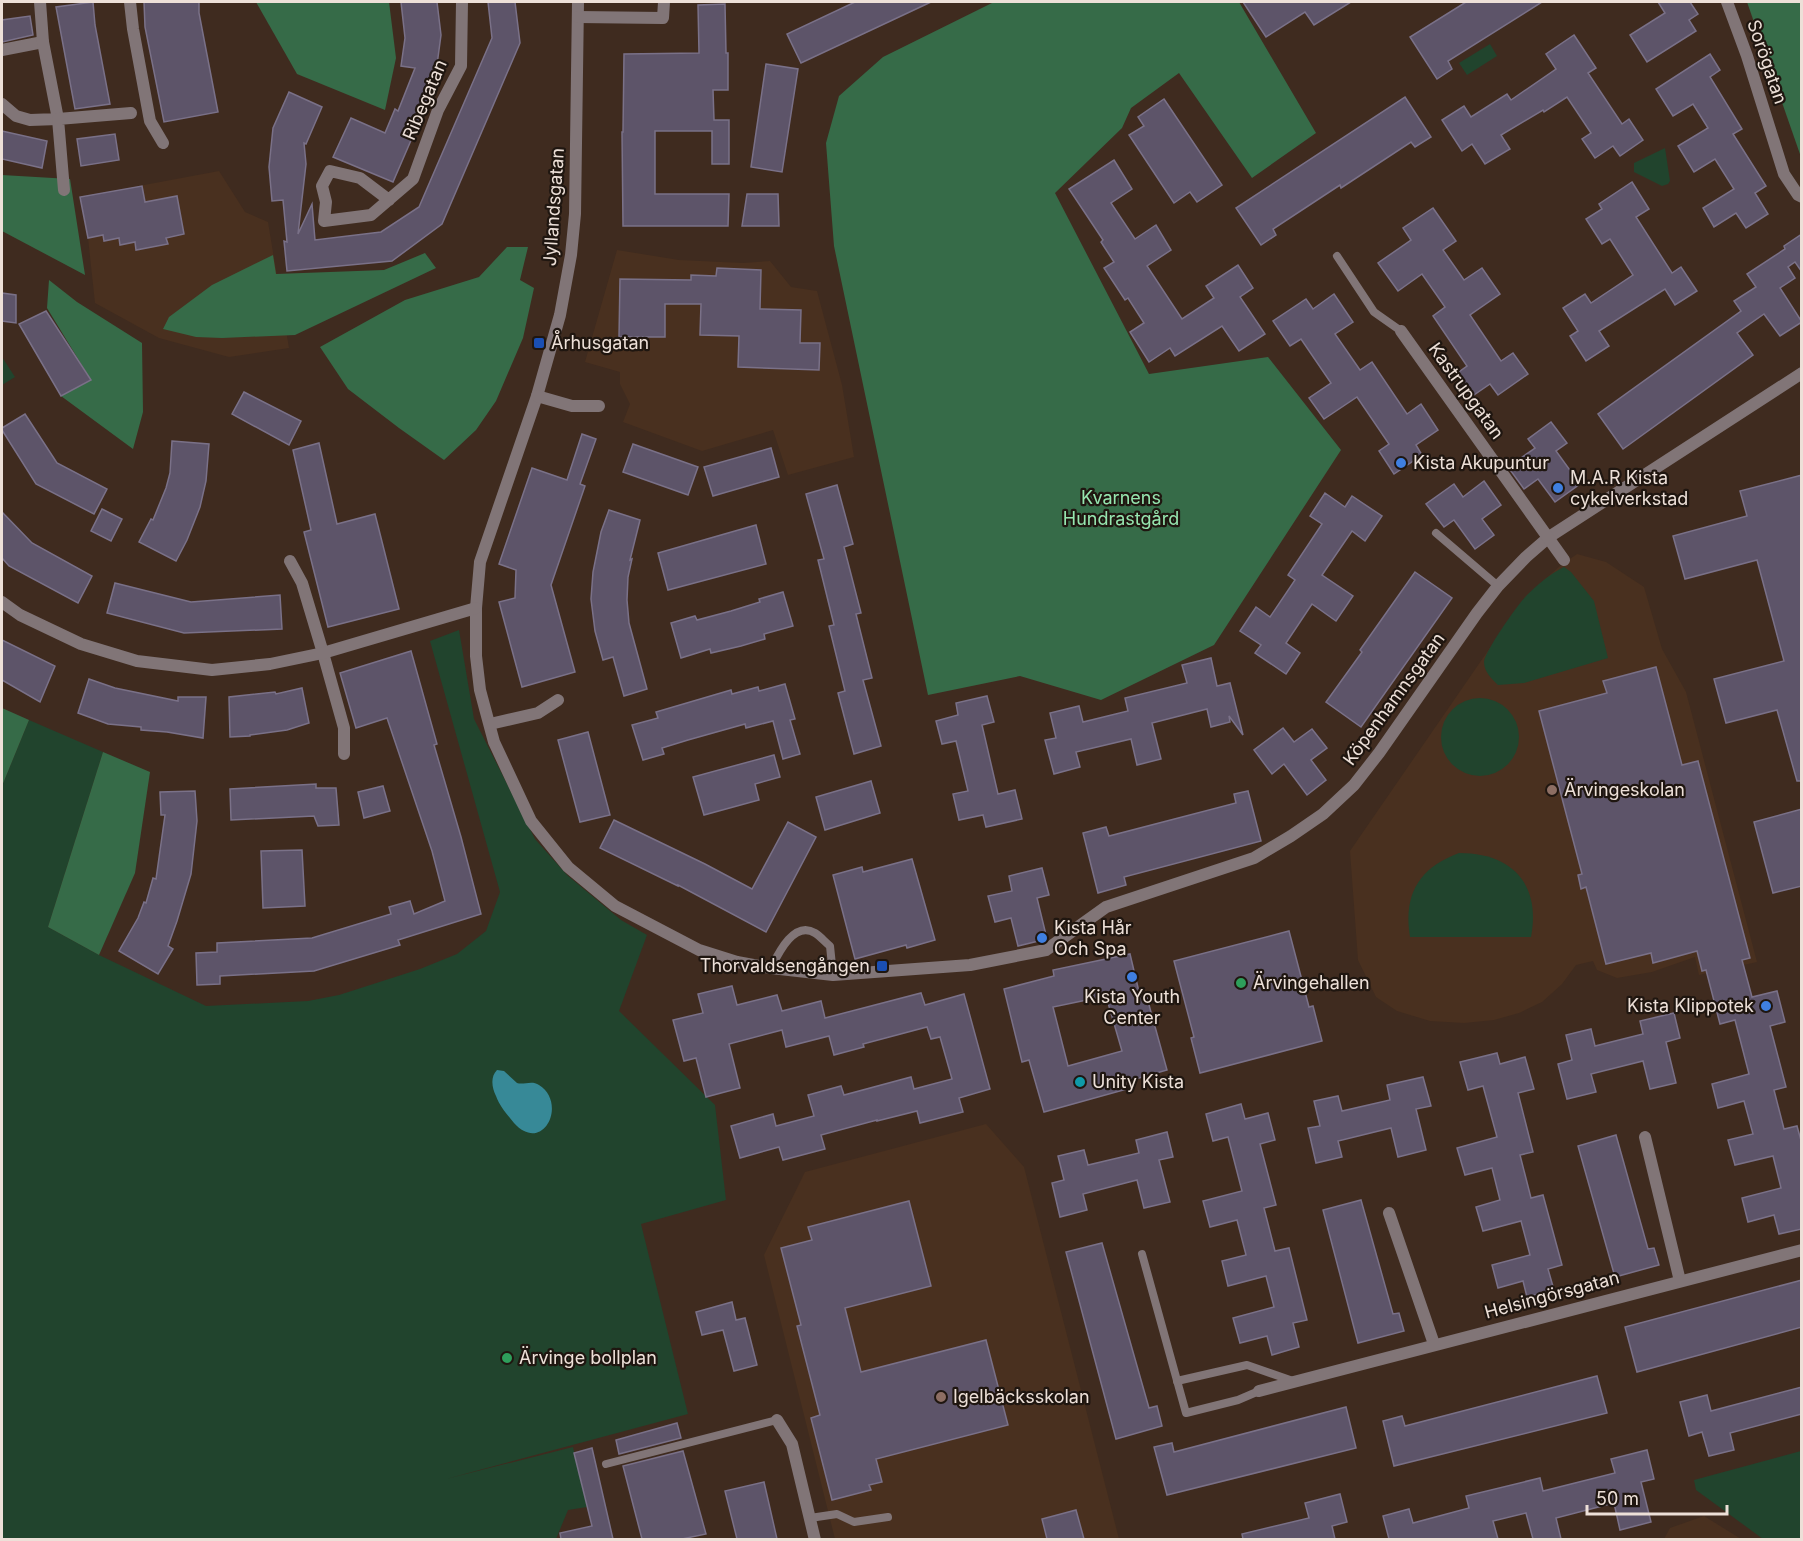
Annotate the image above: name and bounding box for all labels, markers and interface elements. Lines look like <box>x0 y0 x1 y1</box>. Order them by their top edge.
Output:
street label: Sorögatan <box>1743 17 1792 107</box>
street label: Ribegatan <box>398 56 451 143</box>
street label: Jyllandsgatan <box>539 147 568 267</box>
place label: Århusgatan <box>551 330 649 353</box>
marker: Århusgatan <box>532 336 546 350</box>
street label: Kastrupgatan <box>1424 338 1508 443</box>
place label: Kista Akupuntur <box>1413 452 1549 473</box>
marker: Kista Akupuntur <box>1394 456 1408 470</box>
place label: M.A.R Kista cykelverkstad <box>1570 467 1688 509</box>
marker: M.A.R Kista cykelverkstad <box>1551 481 1565 495</box>
park label: Kvarnens Hundrastgård <box>1063 487 1179 529</box>
street label: Köpenhamnsgatan <box>1338 628 1449 769</box>
place label: Ärvingeskolan <box>1564 778 1685 800</box>
marker: Ärvingeskolan <box>1545 783 1559 797</box>
place label: Kista Hår Och Spa <box>1054 917 1132 959</box>
marker: Kista Hår Och Spa <box>1035 931 1049 945</box>
place label: Thorvaldsengången <box>700 955 870 976</box>
marker: Thorvaldsengången <box>875 959 889 973</box>
marker: Kista Youth Center <box>1125 970 1139 984</box>
place label: Ärvingehallen <box>1253 971 1370 993</box>
marker: Ärvingehallen <box>1234 976 1248 990</box>
place label: Kista Youth Center <box>1084 986 1180 1028</box>
place label: Kista Klippotek <box>1627 995 1754 1016</box>
marker: Kista Klippotek <box>1759 999 1773 1013</box>
place label: Unity Kista <box>1092 1071 1184 1092</box>
marker: Unity Kista <box>1073 1075 1087 1089</box>
street label: Helsingörsgatan <box>1482 1266 1622 1323</box>
place label: Ärvinge bollplan <box>519 1346 657 1368</box>
marker: Ärvinge bollplan <box>500 1351 514 1365</box>
place label: Igelbäcksskolan <box>953 1386 1090 1407</box>
marker: Igelbäcksskolan <box>934 1390 948 1404</box>
scale bar <box>1587 1478 1726 1516</box>
text: 50 m <box>1596 1488 1639 1509</box>

